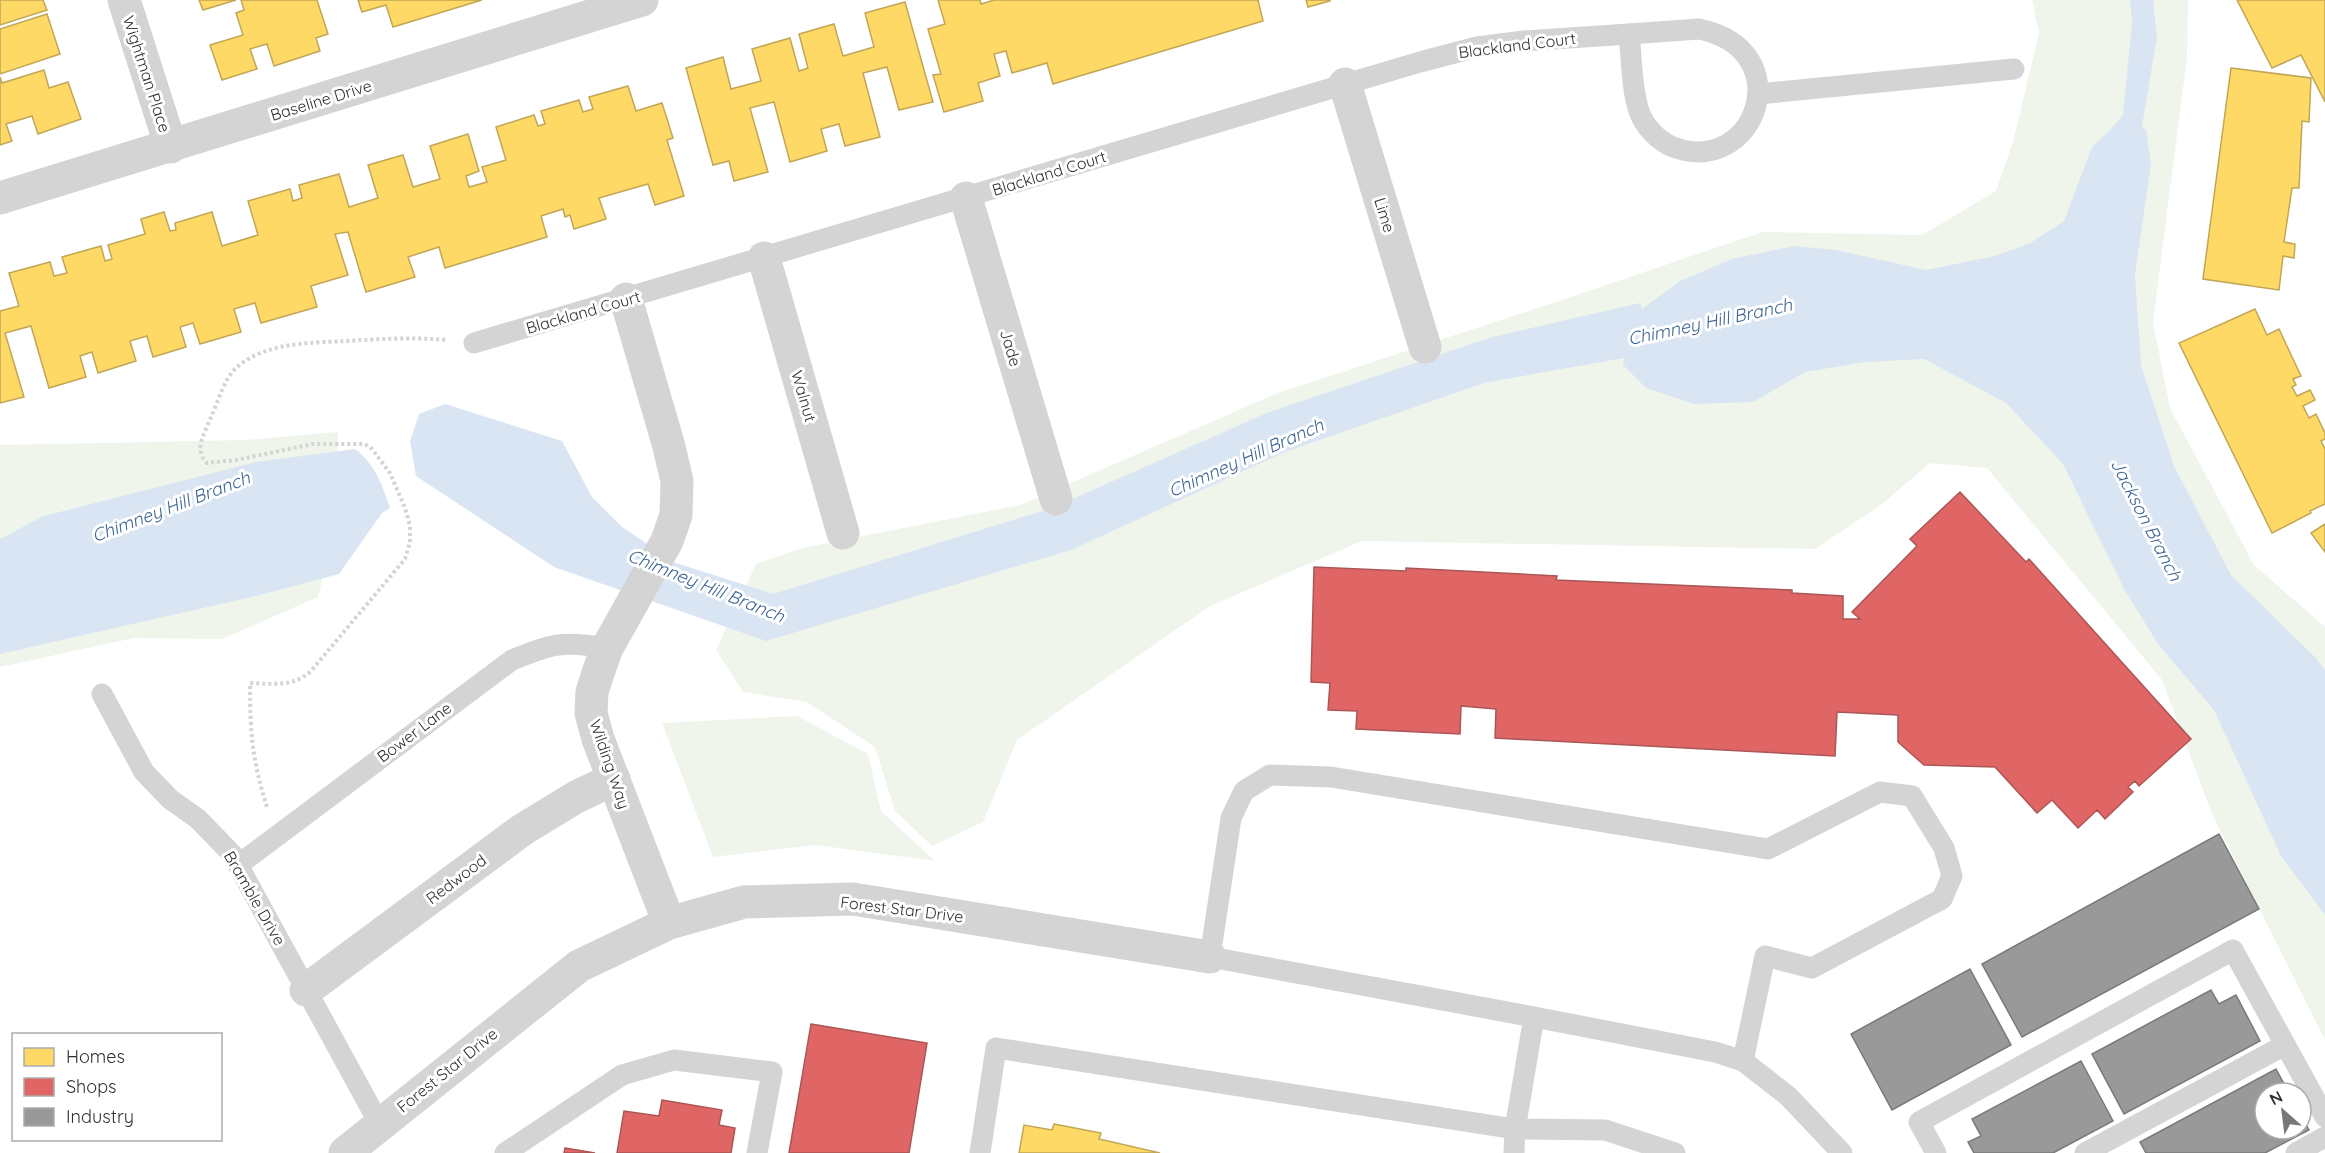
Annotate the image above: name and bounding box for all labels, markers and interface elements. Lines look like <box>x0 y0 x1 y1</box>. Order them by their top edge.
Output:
street label: Wightman Place <box>119 13 175 135</box>
street label: Blackland Court <box>1457 28 1577 62</box>
street label: Baseline Drive <box>268 75 374 125</box>
street label: Blackland Court <box>990 146 1108 200</box>
street label: Lime <box>1370 195 1400 235</box>
street label: Blackland Court <box>524 286 642 338</box>
water label: Chimney Hill Branch <box>1626 293 1795 350</box>
street label: Jade <box>996 327 1026 369</box>
street label: Walnut <box>787 368 821 424</box>
water label: Chimney Hill Branch <box>1165 413 1328 502</box>
water label: Jackson Branch <box>2106 455 2187 585</box>
water label: Chimney Hill Branch <box>89 466 254 547</box>
water label: Chimney Hill Branch <box>624 544 789 628</box>
street label: Bower Lane <box>373 697 455 767</box>
street label: Wilding Way <box>585 717 635 811</box>
street label: Bramble Drive <box>220 847 290 949</box>
street label: Redwood <box>422 850 490 908</box>
street label: Forest Star Drive <box>839 892 965 926</box>
street label: Forest Star Drive <box>393 1023 501 1117</box>
legend <box>12 1033 222 1141</box>
text: Homes <box>66 1045 125 1068</box>
text: Shops <box>66 1075 117 1098</box>
north arrow <box>2253 1081 2313 1141</box>
text: N <box>2266 1086 2286 1109</box>
text: Industry <box>66 1105 134 1128</box>

